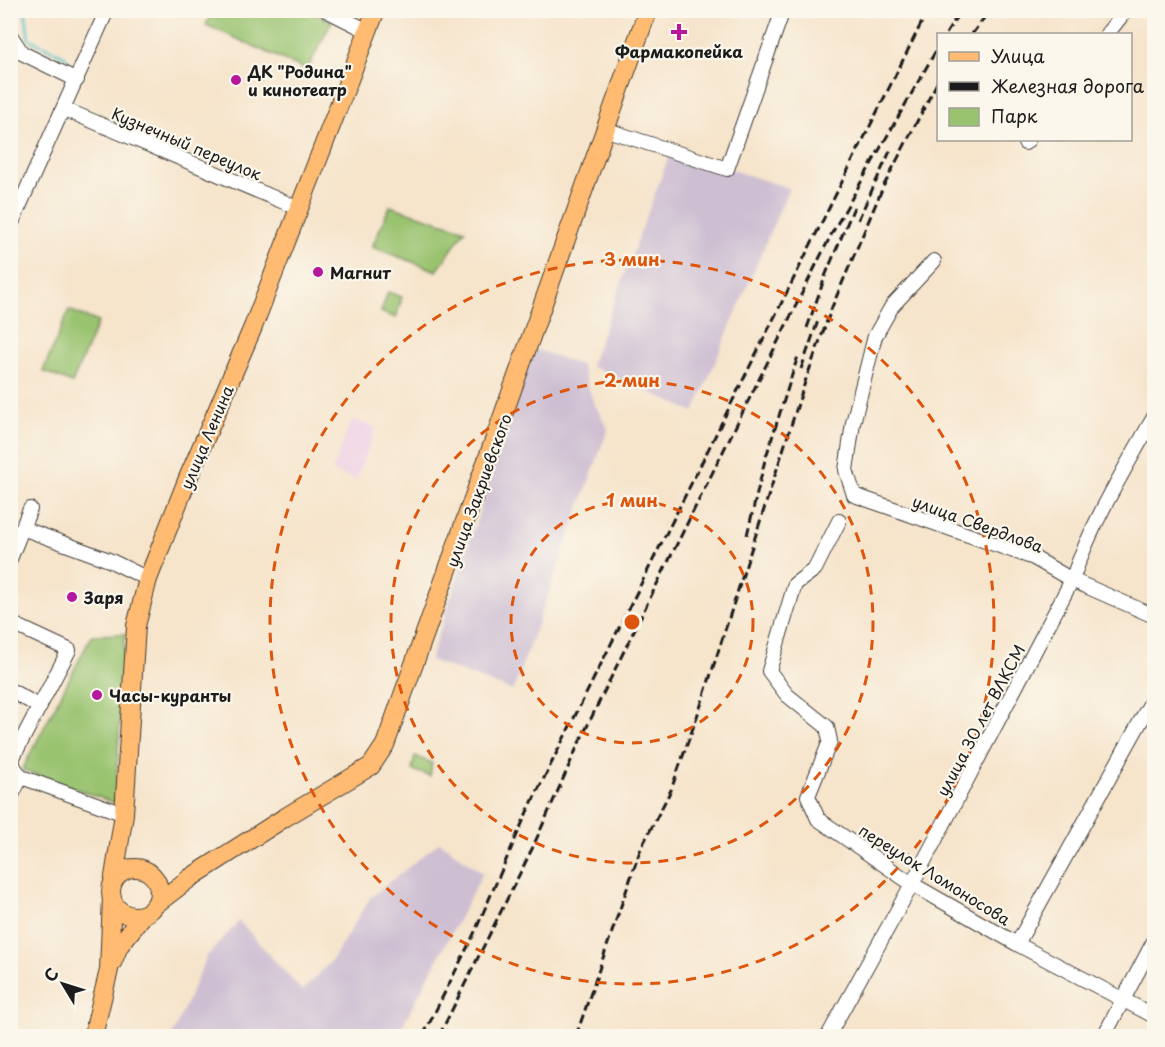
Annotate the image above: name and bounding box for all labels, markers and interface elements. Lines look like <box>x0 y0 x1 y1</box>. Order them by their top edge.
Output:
marker: Фармакопейка <box>672 25 686 39</box>
legend <box>937 33 1132 141</box>
place label: Фармакопейка <box>615 39 743 63</box>
text: Улица <box>991 42 1045 69</box>
place label: ДК "Родина" и кинотеатр <box>247 59 352 101</box>
text: Железная дорога <box>991 72 1145 99</box>
marker: ДК "Родина" и кинотеатр <box>229 73 243 87</box>
street label: Кузнечный переулок <box>108 101 266 186</box>
text: Парк <box>991 102 1038 129</box>
text: 3 мин <box>604 245 660 272</box>
place label: Магнит <box>330 260 392 284</box>
marker: Магнит <box>311 265 325 279</box>
text: 2 мин <box>604 366 660 393</box>
street label: улица Ленина <box>173 381 239 493</box>
street label: улица Закриевского <box>439 410 517 570</box>
text: 1 мин <box>606 486 658 513</box>
street label: улица Свердлова <box>909 488 1047 558</box>
place label: Заря <box>83 585 124 609</box>
marker: Заря <box>65 590 79 604</box>
centre of rings <box>622 612 642 632</box>
street label: улица 30 лет ВЛКСМ <box>930 640 1030 800</box>
place label: Часы-куранты <box>109 683 232 707</box>
marker: Часы-куранты <box>90 688 104 702</box>
street label: переулок Ломоносова <box>855 817 1016 931</box>
north arrow <box>33 954 93 1014</box>
text: С <box>37 962 64 986</box>

